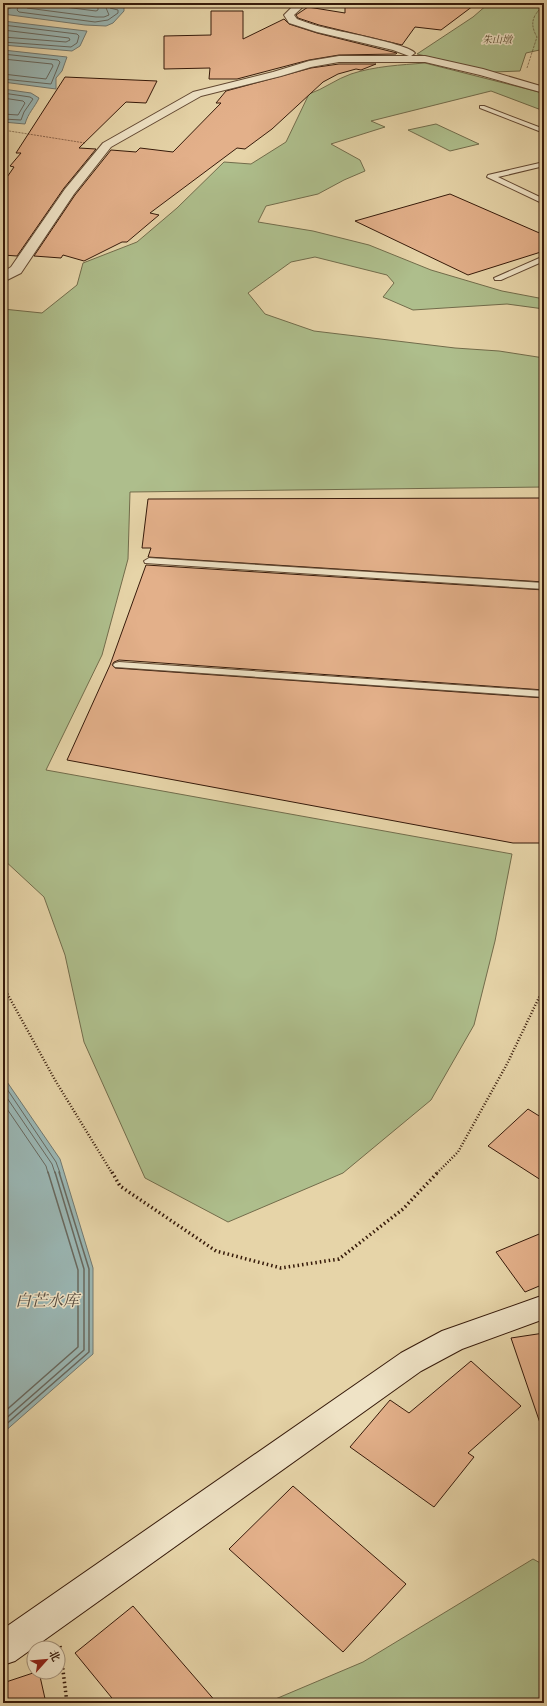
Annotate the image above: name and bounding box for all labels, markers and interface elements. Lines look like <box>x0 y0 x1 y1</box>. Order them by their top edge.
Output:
park label: 朱山墩 <box>482 34 514 45</box>
water label: 白芒水库 <box>15 1292 82 1310</box>
north arrow <box>26 1640 66 1680</box>
text: 北 <box>46 1648 62 1664</box>

